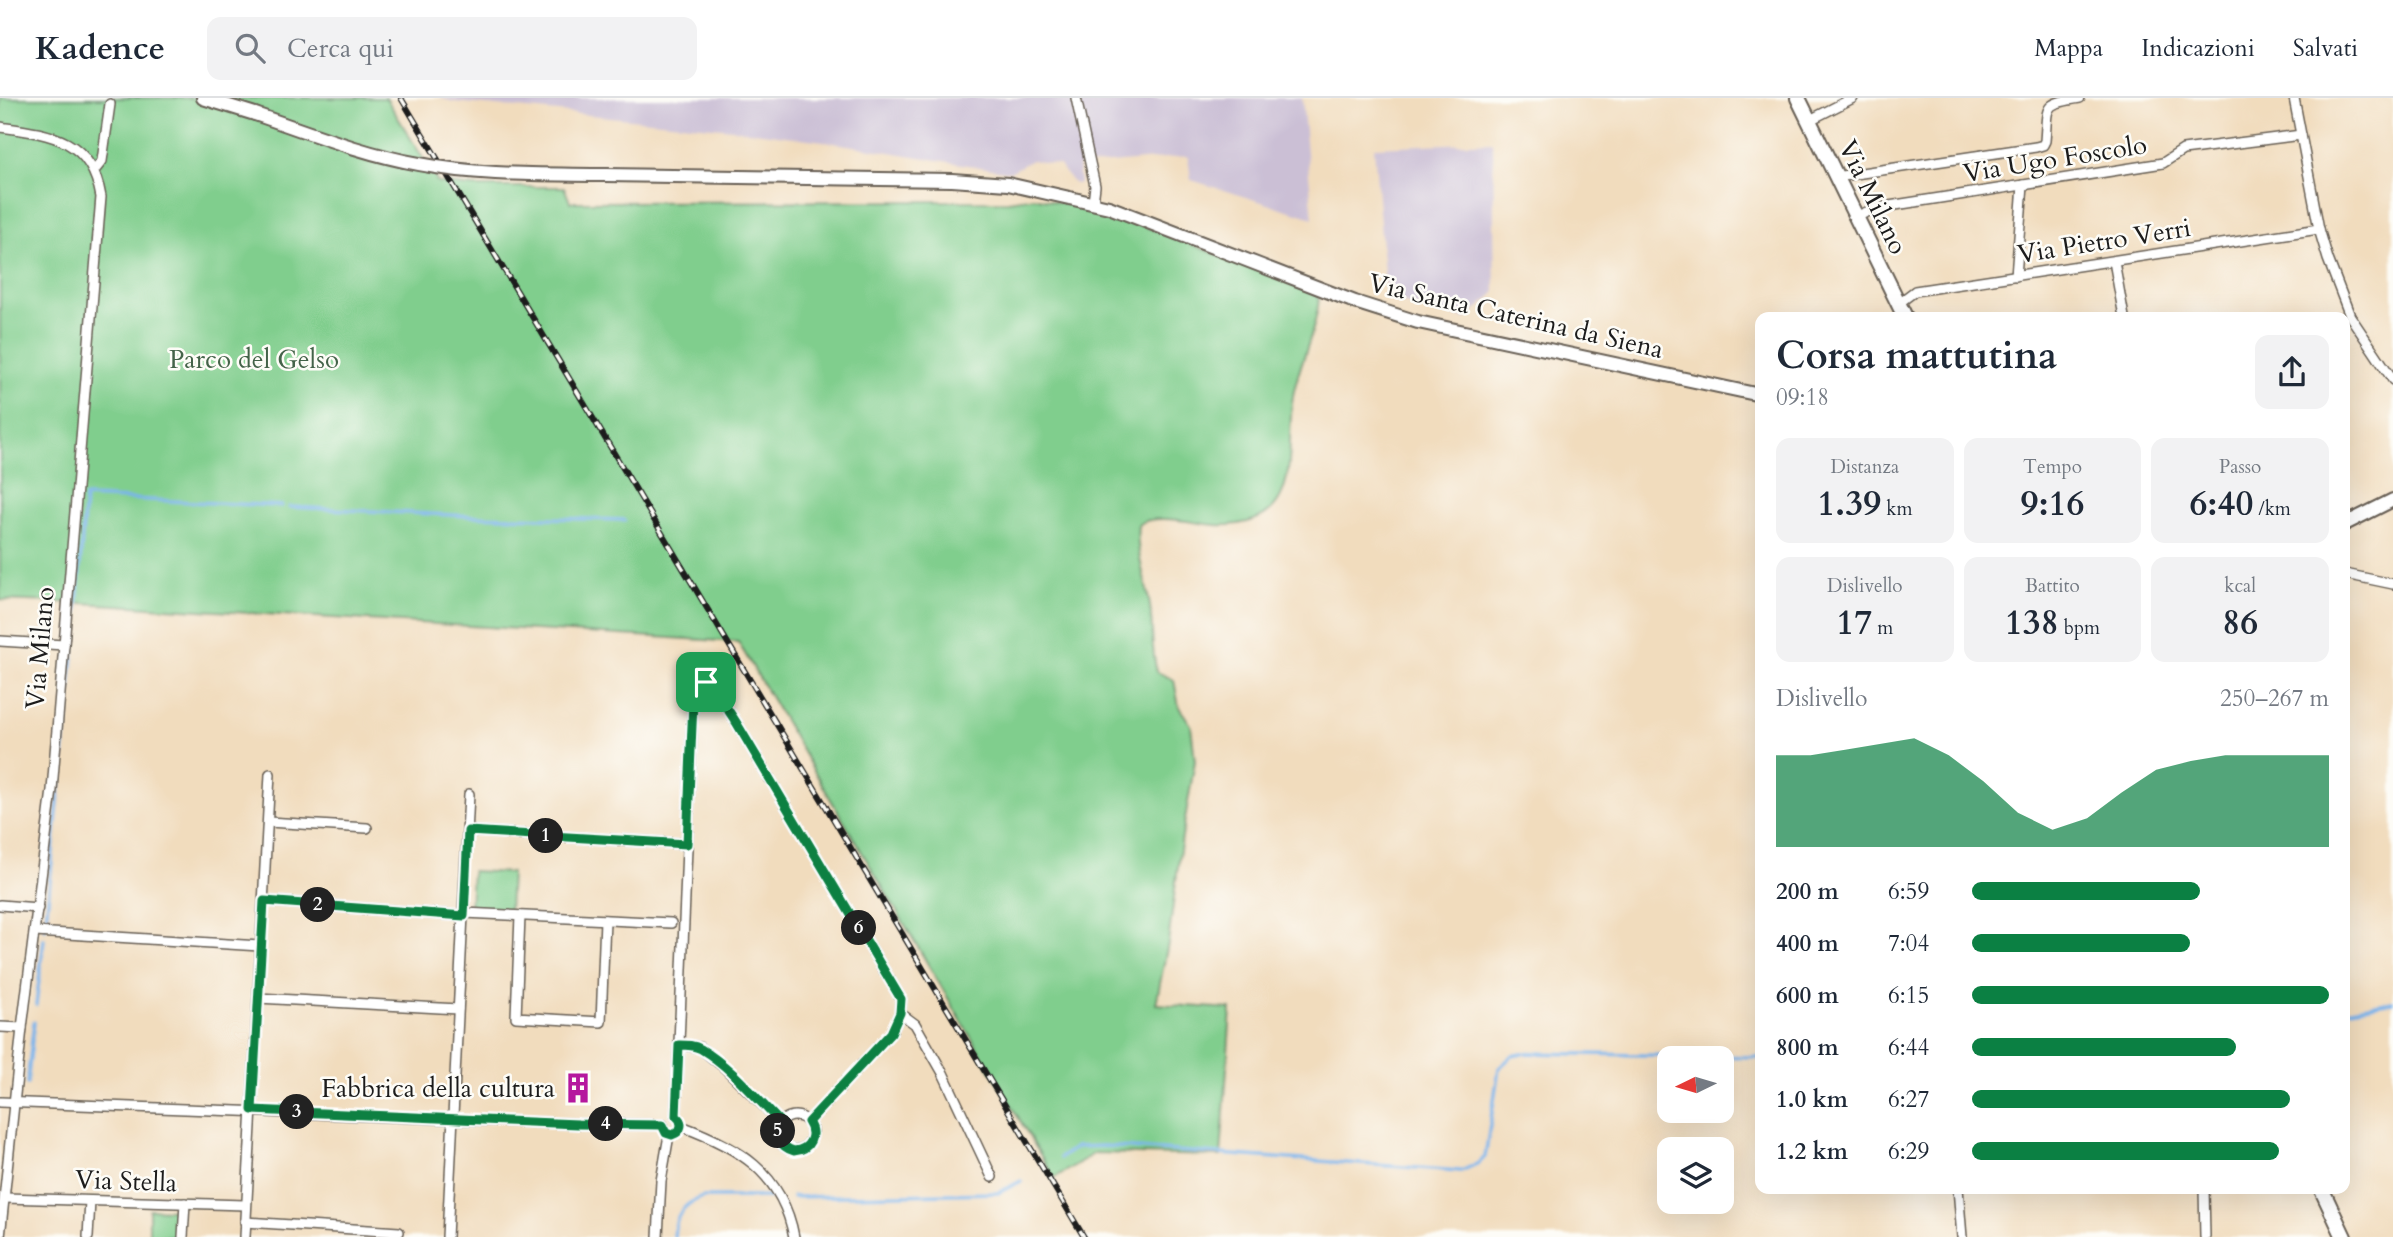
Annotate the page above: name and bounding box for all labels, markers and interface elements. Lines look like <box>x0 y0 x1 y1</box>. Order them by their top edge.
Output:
search box <box>207 17 697 80</box>
text: Kadence <box>35 26 165 71</box>
icon: search <box>231 29 269 67</box>
text: Cerca qui <box>287 31 394 66</box>
text: Mappa <box>2034 32 2103 65</box>
text: Indicazioni <box>2141 32 2255 65</box>
text: Salvati <box>2293 32 2358 65</box>
street label: Via Ugo Foscolo <box>1961 127 2149 191</box>
street label: Via Milano <box>1830 134 1916 260</box>
street label: Via Pietro Verri <box>2015 210 2193 272</box>
street label: Via Santa Caterina da Siena <box>1365 265 1667 367</box>
text: Corsa mattutina <box>1776 330 2057 382</box>
button: share <box>2255 335 2329 409</box>
park label: Parco del Gelso <box>169 342 339 377</box>
text: 09:18 <box>1776 382 1829 413</box>
text: Distanza <box>1830 454 1899 480</box>
text: Tempo <box>2023 454 2082 480</box>
text: Passo <box>2219 454 2261 480</box>
text: 1.39 <box>1817 480 1881 528</box>
text: 9:16 <box>2021 480 2084 528</box>
text: 6:40 <box>2189 480 2253 528</box>
text: km <box>1881 496 1912 522</box>
text: /km <box>2253 496 2291 522</box>
text: Dislivello <box>1827 573 1903 599</box>
text: Battito <box>2025 573 2080 599</box>
text: kcal <box>2224 573 2256 599</box>
street label: Via Milano <box>17 585 63 711</box>
text: 17 <box>1836 599 1872 647</box>
text: 138 <box>2005 599 2059 647</box>
text: 86 <box>2222 599 2258 647</box>
text: m <box>1872 615 1893 641</box>
text: bpm <box>2059 615 2100 641</box>
pin <box>676 652 736 712</box>
icon: arrive <box>687 663 725 701</box>
text: Dislivello <box>1776 683 1867 714</box>
text: 250–267 m <box>2220 683 2329 714</box>
pin: 1 <box>528 818 564 854</box>
text: 1 <box>541 822 550 848</box>
text: 200 m <box>1776 876 1839 907</box>
text: 6:59 <box>1888 876 1929 907</box>
pin: 2 <box>300 888 336 922</box>
text: 2 <box>313 891 322 917</box>
pin: 6 <box>842 910 876 946</box>
text: 6 <box>854 914 863 940</box>
text: 400 m <box>1776 928 1839 959</box>
text: 7:04 <box>1888 928 1929 959</box>
text: 600 m <box>1776 980 1839 1011</box>
text: 6:15 <box>1888 980 1929 1011</box>
text: 800 m <box>1776 1032 1839 1063</box>
text: 6:44 <box>1888 1032 1929 1063</box>
north arrow <box>1657 1046 1734 1124</box>
map controls <box>1657 1046 1734 1214</box>
place label: Fabbrica della cultura <box>321 1071 555 1106</box>
building icon: Fabbrica della cultura <box>561 1071 595 1105</box>
text: 1.0 km <box>1776 1084 1848 1115</box>
text: 6:27 <box>1888 1084 1929 1115</box>
pin: 3 <box>280 1094 314 1130</box>
text: 3 <box>292 1098 301 1124</box>
pin: 4 <box>588 1107 624 1142</box>
text: 4 <box>601 1110 610 1136</box>
pin: 5 <box>760 1114 796 1148</box>
text: 5 <box>773 1117 782 1143</box>
text: 1.2 km <box>1776 1136 1848 1167</box>
text: 6:29 <box>1888 1136 1929 1167</box>
button: layers <box>1657 1137 1734 1214</box>
street label: Via Stella <box>74 1162 178 1200</box>

